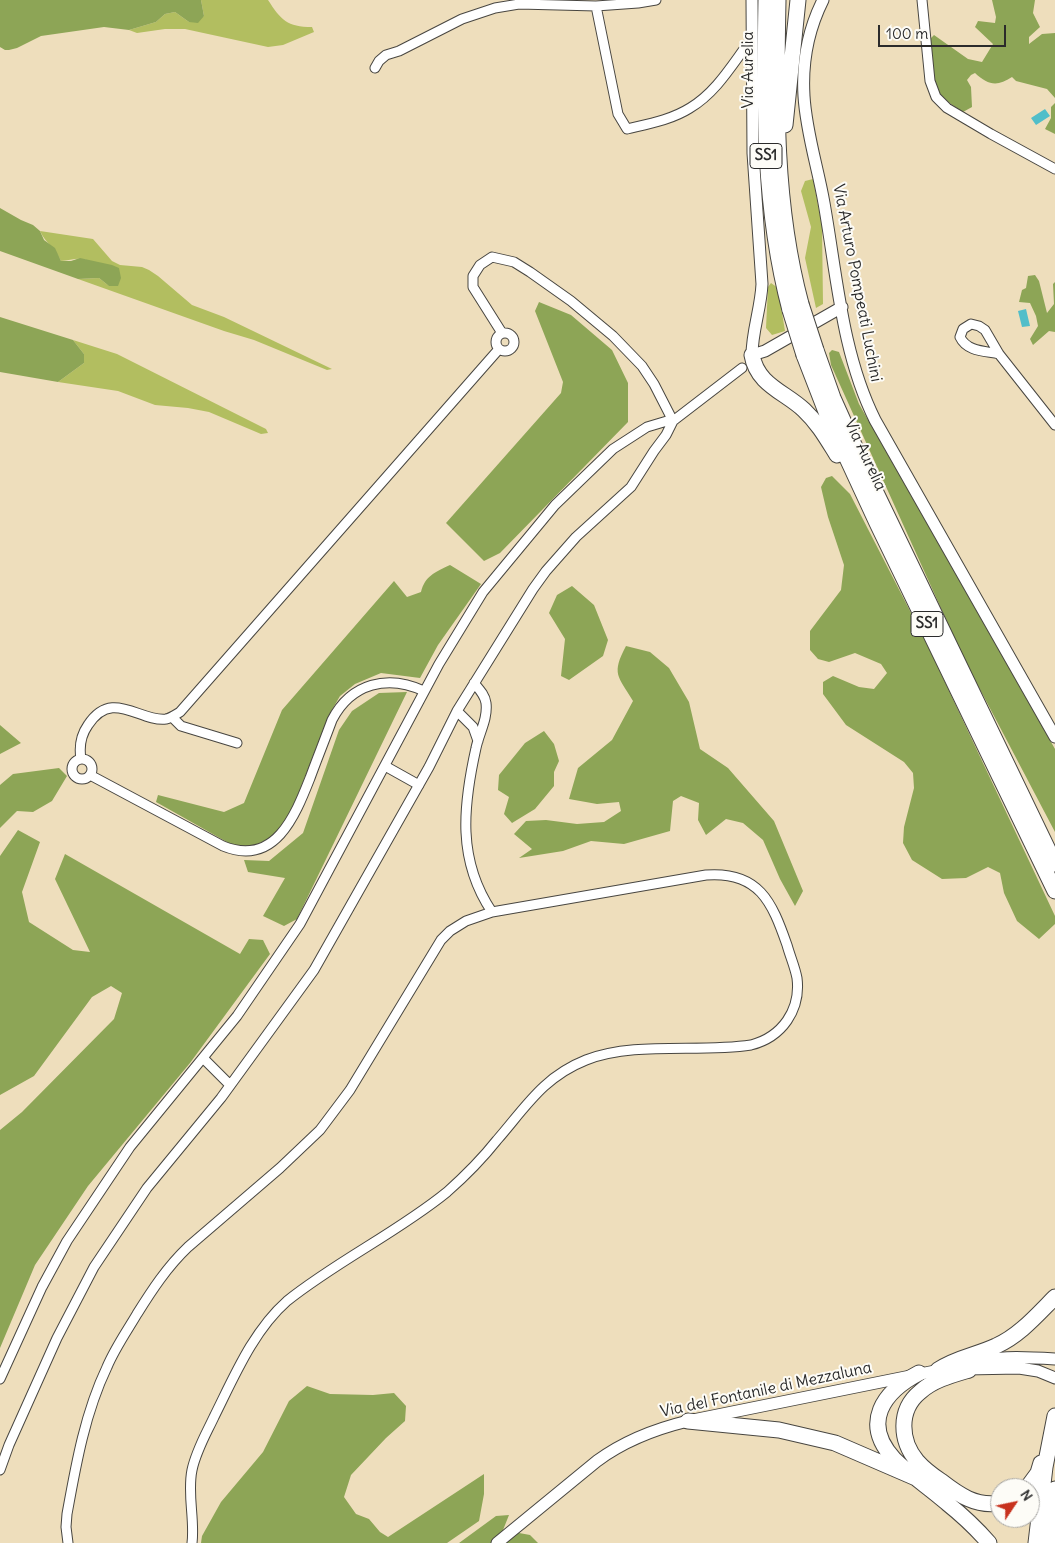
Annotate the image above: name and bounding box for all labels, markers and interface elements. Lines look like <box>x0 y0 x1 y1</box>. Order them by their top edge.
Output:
scale bar <box>880 15 1008 47</box>
text: 100 m <box>886 24 928 43</box>
street label: Via Aurelia <box>738 31 758 109</box>
road number: SS1 <box>750 144 782 168</box>
street label: Via Arturo Pompeati Luchini <box>828 183 886 383</box>
street label: Via Aurelia <box>840 416 890 494</box>
road number: SS1 <box>911 612 943 636</box>
street label: Via del Fontanile di Mezzaluna <box>659 1358 873 1422</box>
north arrow <box>990 1478 1040 1528</box>
text: N <box>1016 1486 1037 1504</box>

